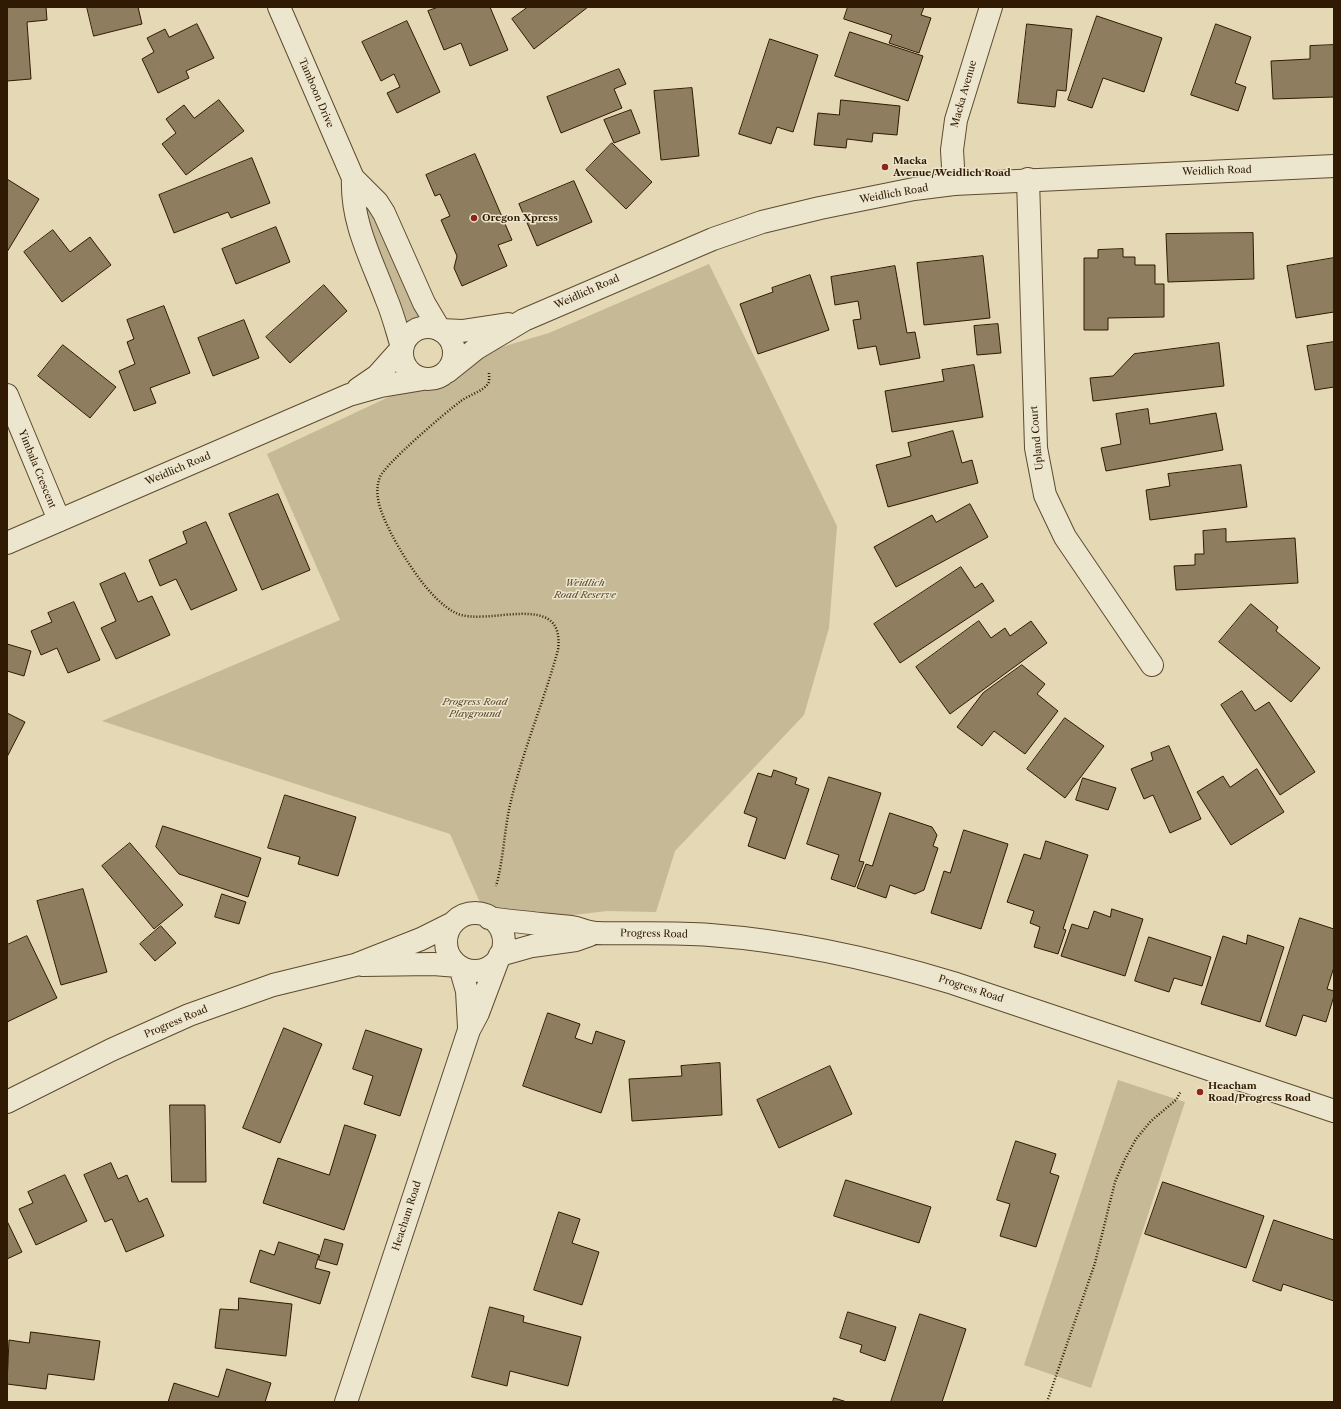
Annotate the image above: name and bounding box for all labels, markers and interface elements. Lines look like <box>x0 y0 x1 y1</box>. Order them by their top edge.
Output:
street label: Tamboon Drive <box>296 56 336 130</box>
street label: Macka Avenue <box>949 59 979 129</box>
place label: Macka Avenue/Weidlich Road <box>893 155 1011 178</box>
marker: Macka Avenue/Weidlich Road <box>880 162 890 172</box>
street label: Weidlich Road <box>1182 164 1252 178</box>
street label: Weidlich Road <box>859 182 929 206</box>
place label: Oregon Xpress <box>482 212 558 224</box>
marker: Oregon Xpress <box>469 213 479 223</box>
street label: Weidlich Road <box>553 272 621 312</box>
street label: Upland Court <box>1028 405 1046 471</box>
street label: Yimbala Crescent <box>16 428 58 510</box>
street label: Weidlich Road <box>144 450 212 488</box>
park label: Weidlich Road Reserve <box>554 577 616 600</box>
park label: Progress Road Playground <box>442 696 508 720</box>
street label: Progress Road <box>620 927 688 941</box>
street label: Progress Road <box>937 973 1005 1005</box>
street label: Progress Road <box>142 1003 210 1041</box>
place label: Heacham Road/Progress Road <box>1208 1080 1311 1104</box>
marker: Heacham Road/Progress Road <box>1195 1087 1205 1097</box>
street label: Heacham Road <box>390 1180 424 1252</box>

